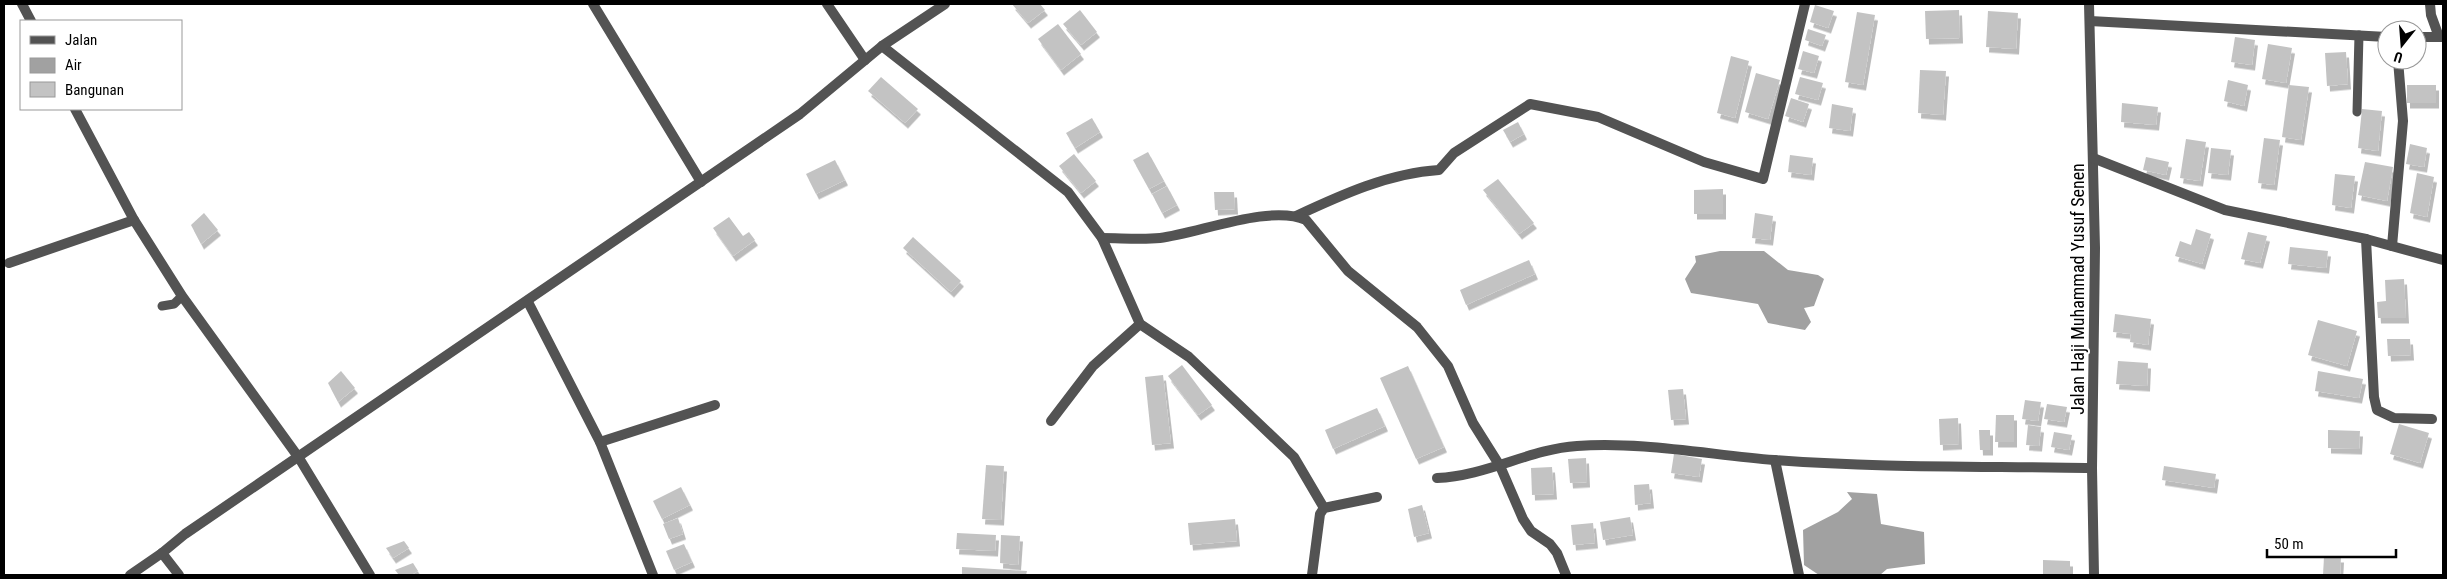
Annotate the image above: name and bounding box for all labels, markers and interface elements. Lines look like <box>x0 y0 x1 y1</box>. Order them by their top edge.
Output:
legend <box>20 20 182 110</box>
north arrow <box>2377 20 2427 70</box>
text: Jalan <box>65 31 97 49</box>
text: U <box>2392 49 2404 66</box>
text: Air <box>65 56 82 74</box>
text: Bangunan <box>65 81 124 99</box>
street label: Jalan Haji Muhammad Yusuf Senen <box>2067 163 2088 415</box>
scale bar <box>2267 526 2396 558</box>
text: 50 m <box>2274 535 2304 553</box>

